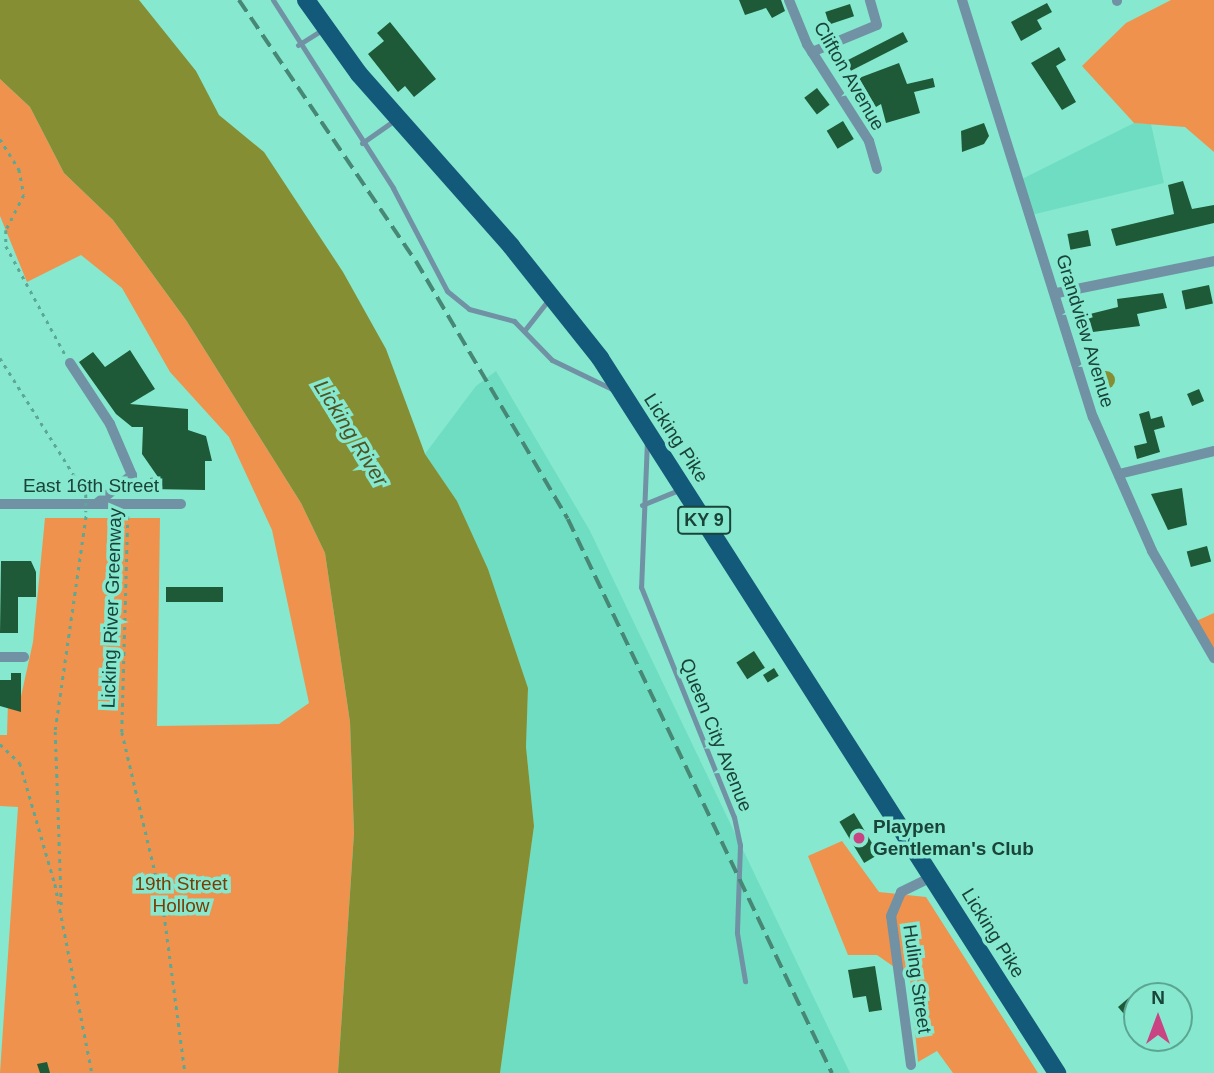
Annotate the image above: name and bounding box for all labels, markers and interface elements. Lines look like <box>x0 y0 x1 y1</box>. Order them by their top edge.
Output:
street label: Clifton Avenue <box>808 17 890 135</box>
street label: Grandview Avenue <box>1051 251 1119 411</box>
water label: Licking River <box>308 375 394 491</box>
street label: Licking Pike <box>639 389 713 487</box>
street label: East 16th Street <box>23 475 159 497</box>
road number: KY 9 <box>676 506 732 534</box>
street label: Licking River Greenway <box>97 507 127 709</box>
street label: Queen City Avenue <box>675 655 757 815</box>
place label: Playpen Gentleman's Club <box>873 816 1034 860</box>
marker: Playpen Gentleman's Club <box>851 830 867 846</box>
park label: 19th Street Hollow <box>135 873 227 917</box>
street label: Licking Pike <box>956 884 1030 982</box>
street label: Huling Street <box>898 923 936 1035</box>
north arrow <box>1123 982 1193 1052</box>
text: N <box>1151 987 1165 1008</box>

